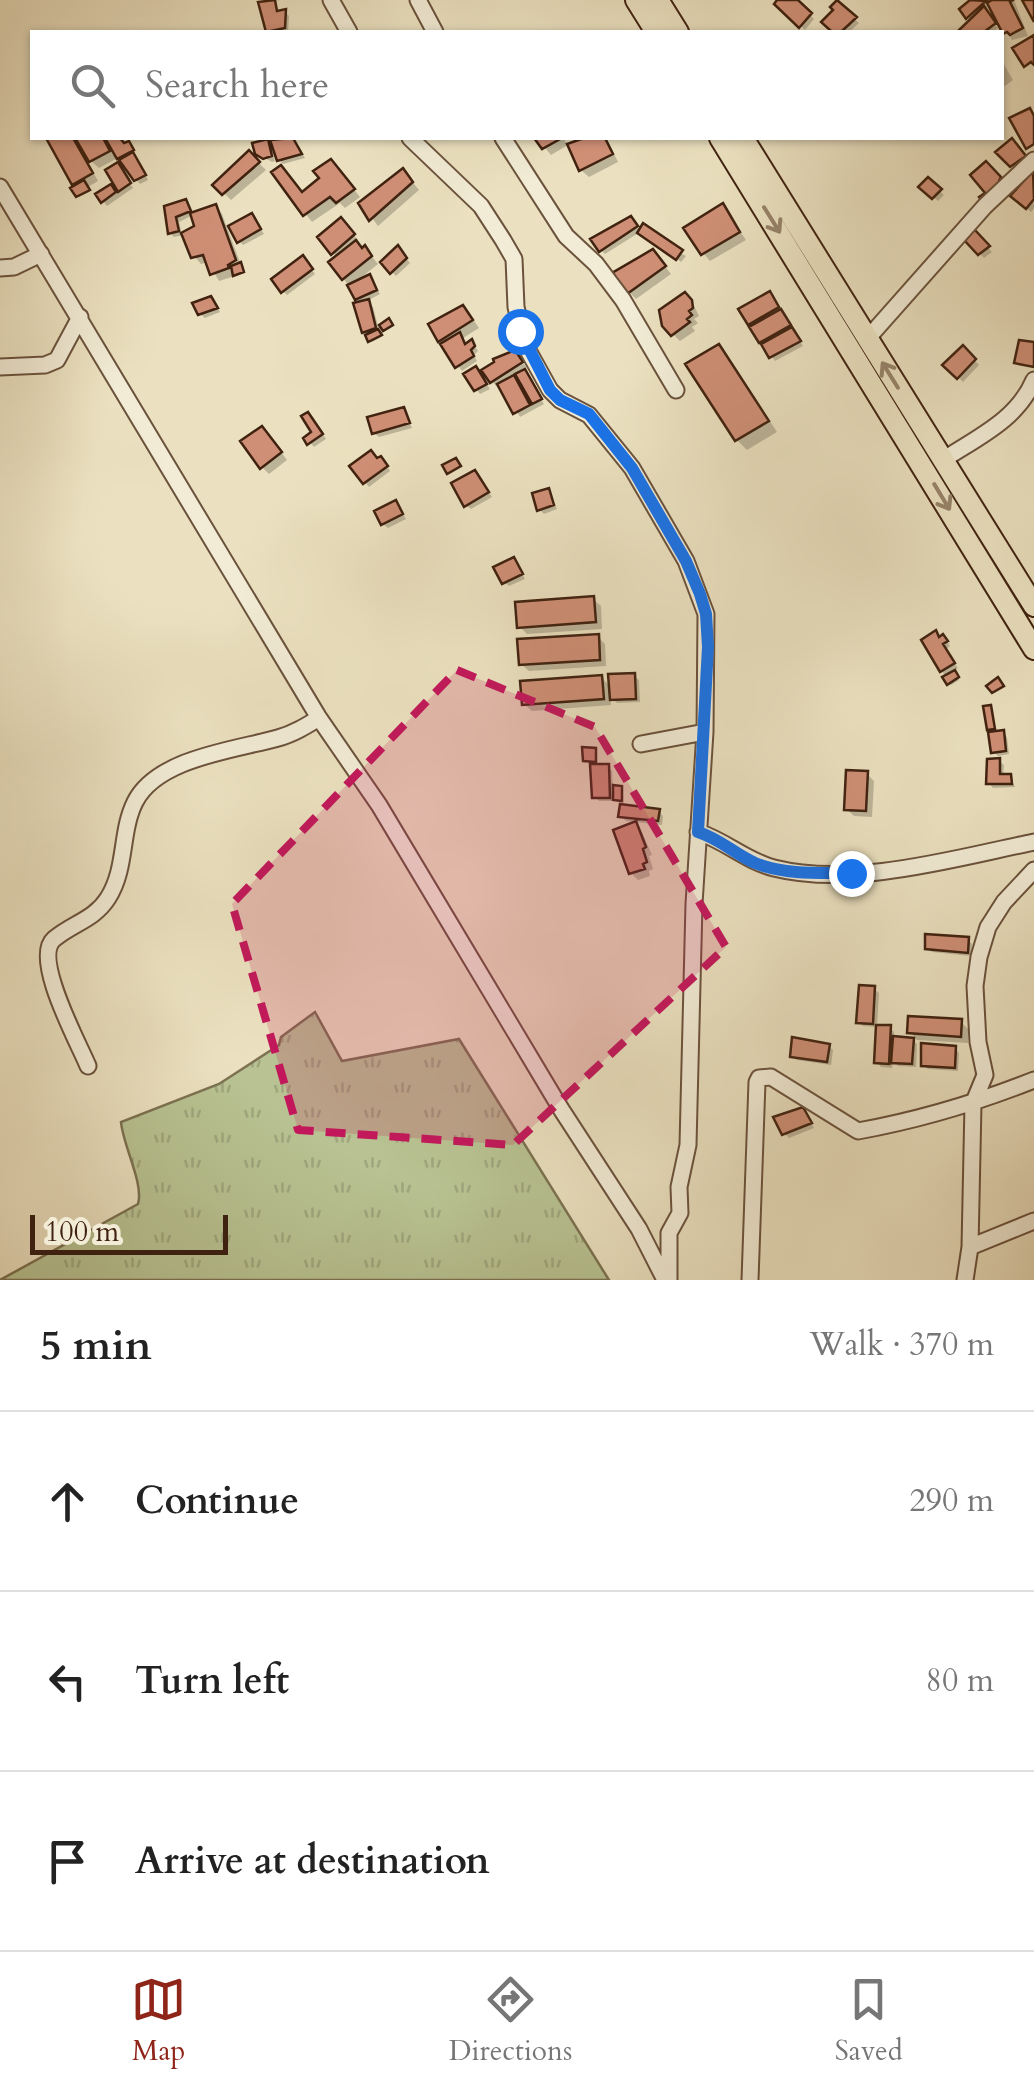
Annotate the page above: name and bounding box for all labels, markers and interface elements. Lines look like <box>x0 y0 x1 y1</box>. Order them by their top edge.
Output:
search box <box>30 30 1004 140</box>
icon: search <box>65 58 120 113</box>
text: Search here <box>145 59 329 111</box>
one-way arrow <box>761 205 782 234</box>
route start <box>498 309 544 355</box>
one-way arrow <box>880 361 901 390</box>
one-way arrow <box>932 482 952 511</box>
route end <box>829 851 875 897</box>
scale bar <box>30 1210 228 1254</box>
text: 100 m <box>45 1213 119 1251</box>
text: 5 min <box>40 1317 152 1374</box>
text: Walk · 370 m <box>809 1323 994 1367</box>
icon: ahead <box>40 1474 95 1529</box>
text: Continue <box>135 1475 299 1527</box>
text: 290 m <box>909 1479 994 1523</box>
icon: left <box>40 1654 95 1709</box>
text: Turn left <box>135 1655 289 1707</box>
text: 80 m <box>926 1659 994 1703</box>
icon: arrive <box>40 1834 95 1889</box>
text: Arrive at destination <box>135 1835 490 1887</box>
tab: Map <box>131 1972 186 2070</box>
tab: Directions <box>449 1972 572 2070</box>
tab: Saved <box>835 1972 903 2070</box>

